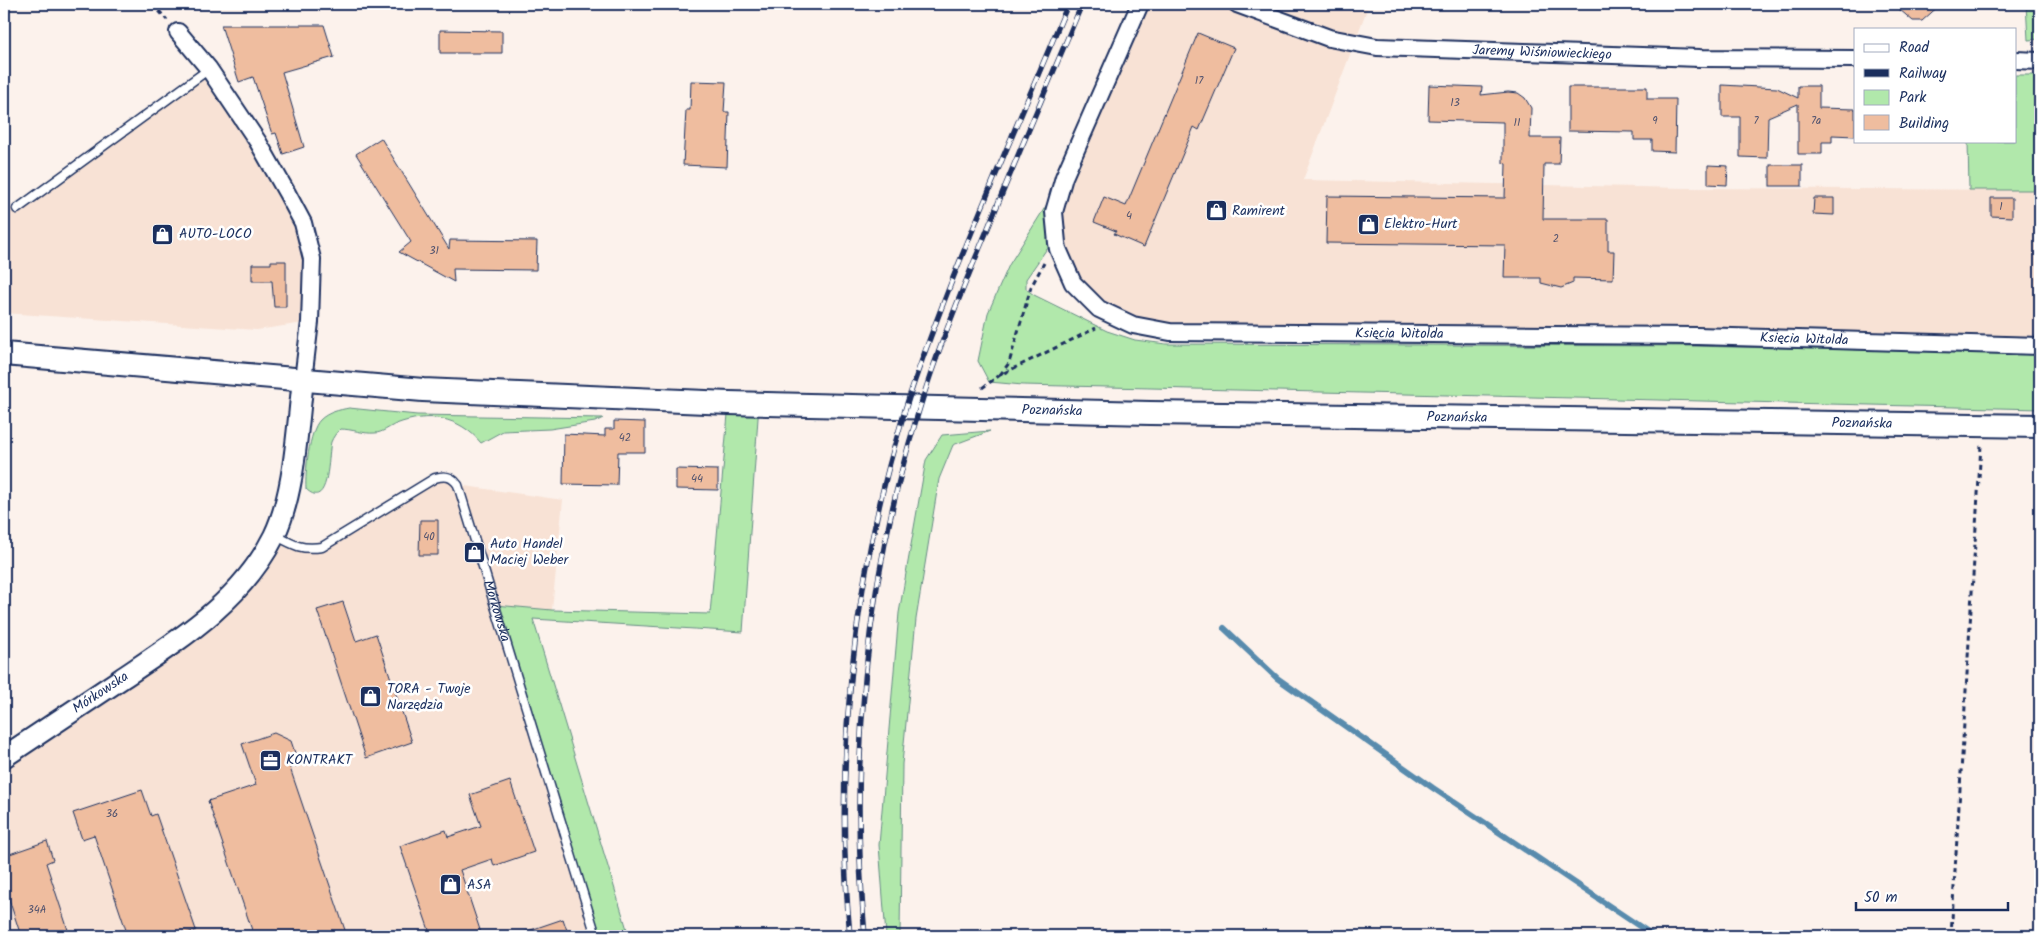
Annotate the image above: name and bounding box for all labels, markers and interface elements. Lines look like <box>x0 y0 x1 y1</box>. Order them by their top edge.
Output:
legend <box>1854 28 2016 142</box>
text: Road <box>1899 36 1930 60</box>
street label: Jaremy Wiśniowieckiego <box>1472 39 1612 66</box>
text: Railway <box>1899 62 1947 86</box>
house number: 17 <box>1195 72 1204 90</box>
text: Park <box>1899 86 1927 110</box>
house number: 13 <box>1450 94 1460 112</box>
house number: 9 <box>1652 112 1658 130</box>
house number: 7 <box>1753 112 1759 130</box>
house number: 7a <box>1811 112 1821 130</box>
text: Building <box>1899 112 1949 136</box>
house number: 11 <box>1514 114 1520 132</box>
house number: 1 <box>1999 198 2003 216</box>
shop icon: Ramirent <box>1204 199 1228 223</box>
place label: Ramirent <box>1232 200 1286 222</box>
house number: 4 <box>1126 207 1132 225</box>
shop icon: Elektro-Hurt <box>1356 212 1380 236</box>
place label: Elektro-Hurt <box>1384 213 1458 235</box>
shop icon: AUTO-LOCO <box>151 222 175 246</box>
place label: AUTO-LOCO <box>179 223 252 245</box>
house number: 2 <box>1553 230 1559 248</box>
house number: 31 <box>429 242 439 260</box>
street label: Księcia Witolda <box>1355 322 1444 345</box>
street label: Księcia Witolda <box>1760 327 1849 351</box>
street label: Poznańska <box>1021 399 1083 422</box>
street label: Poznańska <box>1426 406 1488 429</box>
street label: Poznańska <box>1831 412 1893 435</box>
house number: 42 <box>619 429 631 447</box>
house number: 44 <box>691 470 703 488</box>
house number: 40 <box>423 528 435 546</box>
place label: Auto Handel Maciej Weber <box>490 533 570 571</box>
shop icon: Auto Handel Maciej Weber <box>462 540 486 564</box>
street label: Mórkowska <box>477 577 516 644</box>
street label: Mórkowska <box>68 666 133 719</box>
place label: TORA - Twoje Narzędzia <box>387 678 471 716</box>
shop icon: TORA - Twoje Narzędzia <box>359 685 383 709</box>
office icon: KONTRAKT <box>258 748 282 772</box>
place label: KONTRAKT <box>286 749 354 771</box>
house number: 36 <box>106 805 118 823</box>
shop icon: ASA <box>439 873 463 897</box>
place label: ASA <box>467 874 491 896</box>
scale bar <box>1856 880 2009 912</box>
text: 50 m <box>1864 886 1898 910</box>
house number: 34A <box>27 901 47 919</box>

